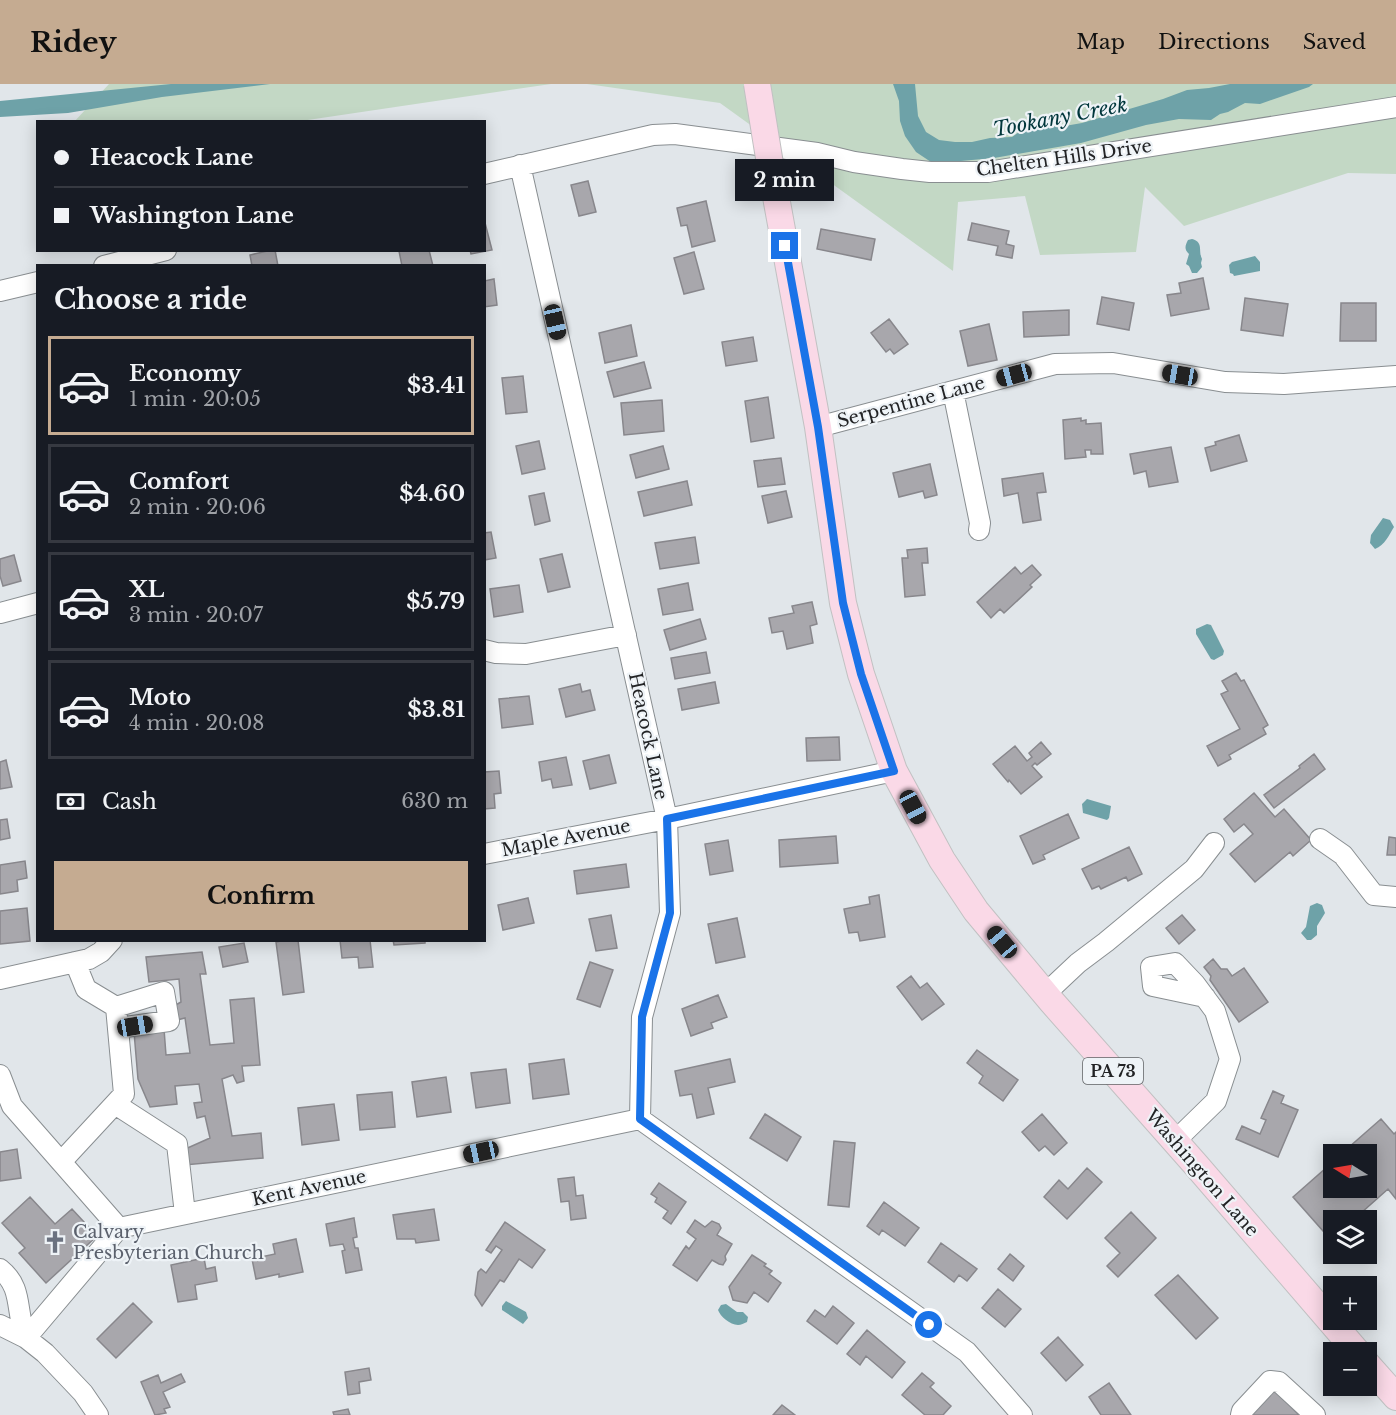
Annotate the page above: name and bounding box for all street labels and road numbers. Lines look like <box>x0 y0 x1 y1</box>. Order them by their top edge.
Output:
street label: Chelten Hills Drive <box>975 135 1153 181</box>
street label: Serpentine Lane <box>835 372 987 432</box>
street label: Heacock Lane <box>624 670 672 802</box>
street label: Maple Avenue <box>500 815 632 861</box>
road number: PA 73 <box>1083 1058 1143 1084</box>
street label: Washington Lane <box>1140 1104 1263 1241</box>
street label: Kent Avenue <box>250 1165 368 1211</box>

